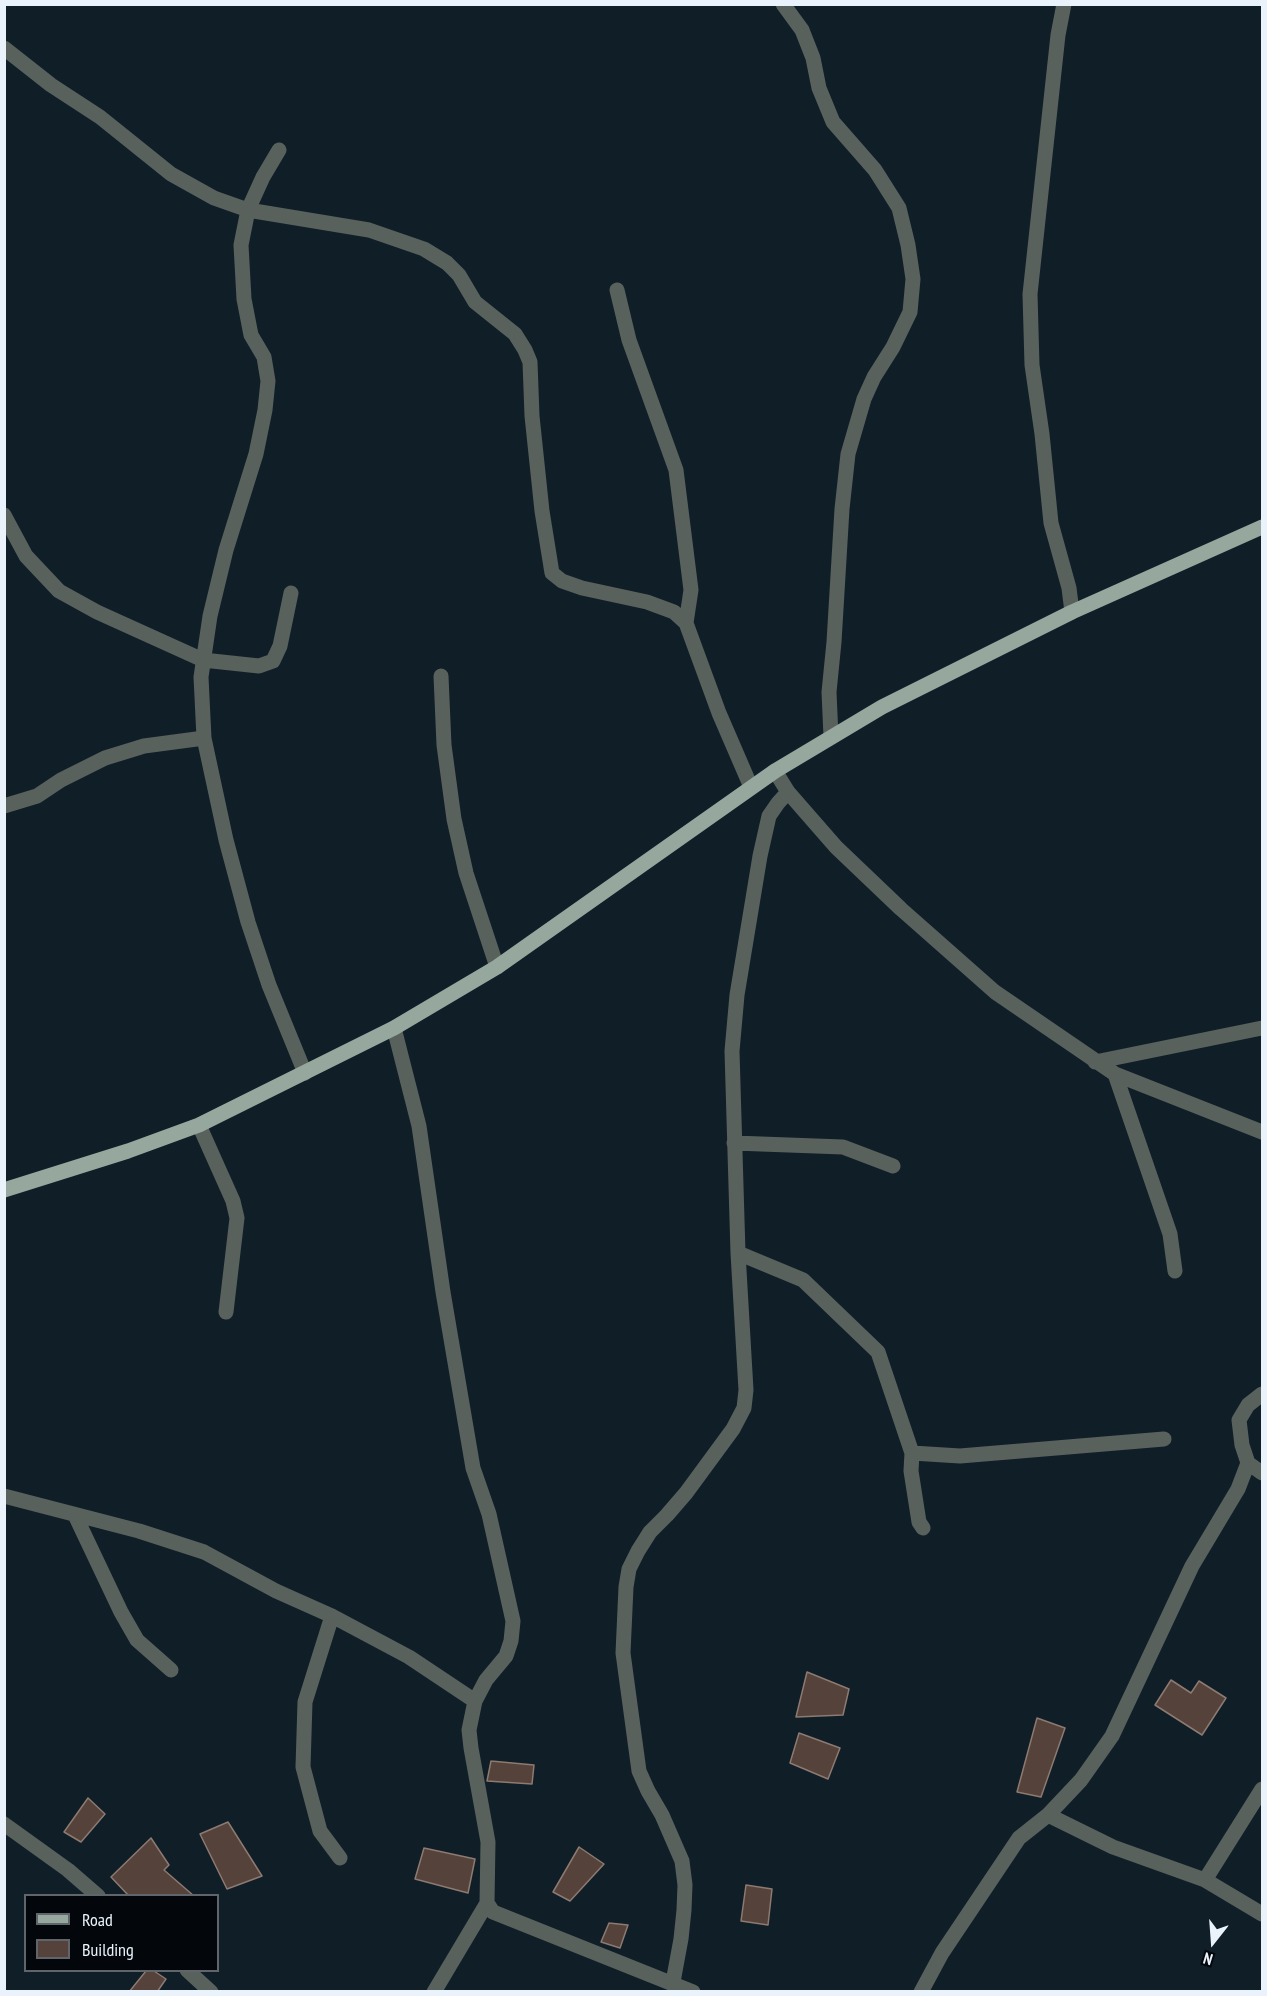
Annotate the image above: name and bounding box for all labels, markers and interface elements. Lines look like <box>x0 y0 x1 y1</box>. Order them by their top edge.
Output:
legend <box>24 1894 219 1972</box>
text: Road <box>82 1908 113 1931</box>
north arrow <box>1183 1912 1243 1972</box>
text: Building <box>82 1938 134 1961</box>
text: N <box>1201 1948 1215 1970</box>

